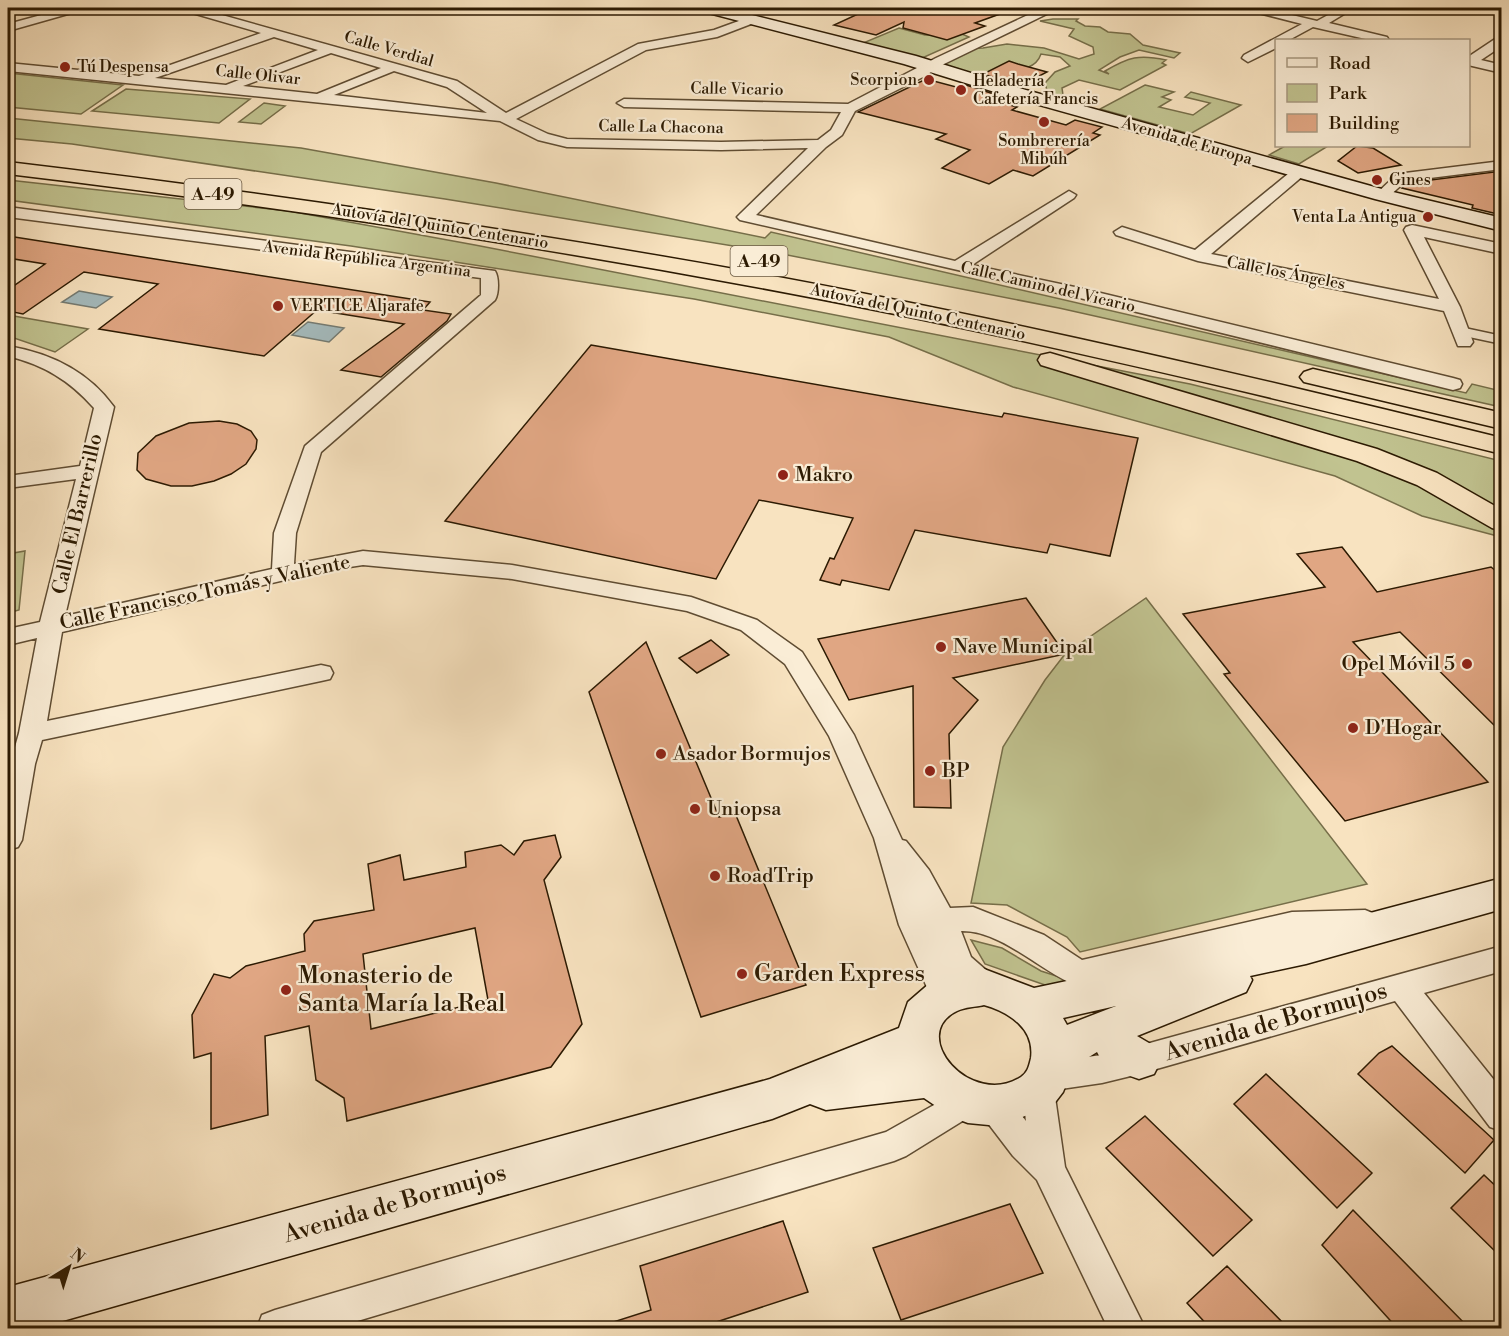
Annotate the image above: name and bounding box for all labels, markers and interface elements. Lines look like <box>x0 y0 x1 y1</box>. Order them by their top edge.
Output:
street label: Calle Verdial <box>342 27 436 71</box>
legend <box>1275 39 1470 147</box>
text: Road <box>1329 52 1372 75</box>
place label: Tú Despensa <box>77 57 170 77</box>
marker: Tú Despensa <box>58 60 72 74</box>
street label: Calle Olivar <box>214 61 302 89</box>
place label: Scorpion <box>850 70 917 90</box>
place label: Heladería Cafetería Francis <box>973 71 1098 109</box>
marker: Scorpion <box>922 73 936 87</box>
street label: Calle Vicario <box>690 78 784 100</box>
text: Park <box>1329 82 1368 105</box>
marker: Heladería Cafetería Francis <box>954 83 968 97</box>
text: Building <box>1328 112 1400 135</box>
street label: Avenida de Europa <box>1118 113 1256 169</box>
marker: Sombrerería Mibúh <box>1037 115 1051 129</box>
street label: Calle La Chacona <box>598 116 725 138</box>
place label: Sombrerería Mibúh <box>998 131 1091 169</box>
place label: Gines <box>1389 170 1431 190</box>
marker: Gines <box>1370 173 1384 187</box>
road number: A-49 <box>184 179 242 209</box>
street label: Autovía del Quinto Centenario <box>329 199 550 253</box>
place label: Venta La Antigua <box>1291 207 1417 227</box>
marker: Venta La Antigua <box>1421 210 1435 224</box>
street label: Avenida República Argentina <box>261 236 473 282</box>
road number: A-49 <box>730 246 788 276</box>
street label: Calle los Ángeles <box>1225 250 1347 294</box>
street label: Calle Camino del Vicario <box>959 257 1137 317</box>
street label: Autovía del Quinto Centenario <box>808 279 1027 345</box>
place label: VERTICE Aljarafe <box>289 296 424 316</box>
marker: VERTICE Aljarafe <box>271 299 285 313</box>
street label: Calle El Barrerillo <box>47 431 109 597</box>
place label: Makro <box>795 463 853 488</box>
marker: Makro <box>776 468 790 482</box>
street label: Calle Francisco Tomás y Valiente <box>57 550 353 636</box>
place label: Nave Municipal <box>953 635 1093 660</box>
marker: Nave Municipal <box>934 640 948 654</box>
place label: Opel Móvil 5 <box>1342 652 1455 677</box>
marker: Opel Móvil 5 <box>1460 657 1474 671</box>
place label: D'Hogar <box>1365 716 1442 741</box>
marker: D'Hogar <box>1346 721 1360 735</box>
place label: Asador Bormujos <box>672 742 831 767</box>
marker: Asador Bormujos <box>654 747 668 761</box>
place label: BP <box>941 759 970 784</box>
marker: BP <box>923 764 937 778</box>
place label: Uniopsa <box>707 797 782 822</box>
marker: Uniopsa <box>688 802 702 816</box>
place label: RoadTrip <box>727 864 814 889</box>
marker: RoadTrip <box>708 869 722 883</box>
place label: Garden Express <box>754 959 925 989</box>
place label: Monasterio de Santa María la Real <box>298 961 505 1019</box>
marker: Garden Express <box>735 967 749 981</box>
street label: Avenida de Bormujos <box>1160 976 1391 1068</box>
marker: Monasterio de Santa María la Real <box>279 983 293 997</box>
street label: Avenida de Bormujos <box>279 1158 510 1250</box>
north arrow <box>39 1237 99 1297</box>
text: N <box>66 1244 89 1268</box>

